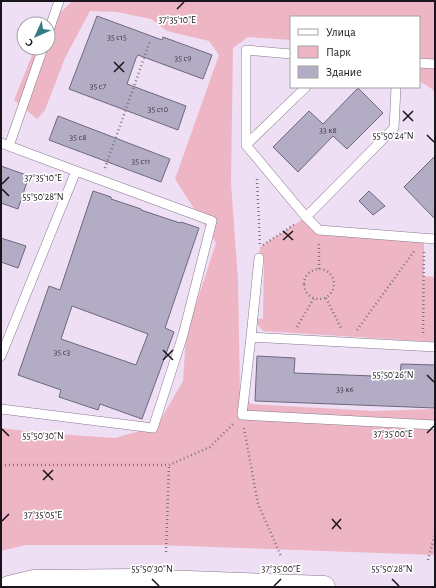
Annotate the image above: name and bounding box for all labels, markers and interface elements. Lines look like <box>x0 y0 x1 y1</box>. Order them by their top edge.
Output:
text: 37°35'10"E <box>158 15 196 25</box>
north arrow <box>16 16 56 56</box>
legend <box>290 16 420 88</box>
text: Улица <box>326 26 356 38</box>
house number: 35 с15 <box>107 33 127 42</box>
text: С <box>23 37 35 49</box>
text: Парк <box>326 46 351 58</box>
house number: 35 с9 <box>175 54 191 63</box>
text: Здание <box>326 66 362 78</box>
house number: 35 с7 <box>90 82 106 91</box>
house number: 35 с10 <box>148 105 168 114</box>
house number: 33 к8 <box>319 126 337 135</box>
text: 55°50'24"N <box>372 131 414 141</box>
house number: 35 с8 <box>70 133 86 142</box>
house number: 35 с11 <box>132 157 150 166</box>
text: 37°35'10"E <box>24 173 62 183</box>
text: 55°50'28"N <box>22 192 64 202</box>
house number: 35 с3 <box>54 348 70 357</box>
text: 55°50'26"N <box>372 370 414 380</box>
house number: 33 к6 <box>336 385 354 394</box>
text: 37°35'00"E <box>373 429 413 439</box>
text: 55°50'30"N <box>22 431 64 441</box>
text: 37°35'05"E <box>24 510 62 520</box>
text: 55°50'30"N <box>131 564 173 574</box>
text: 37°35'00"E <box>261 564 301 574</box>
text: 55°50'28"N <box>371 564 413 574</box>

